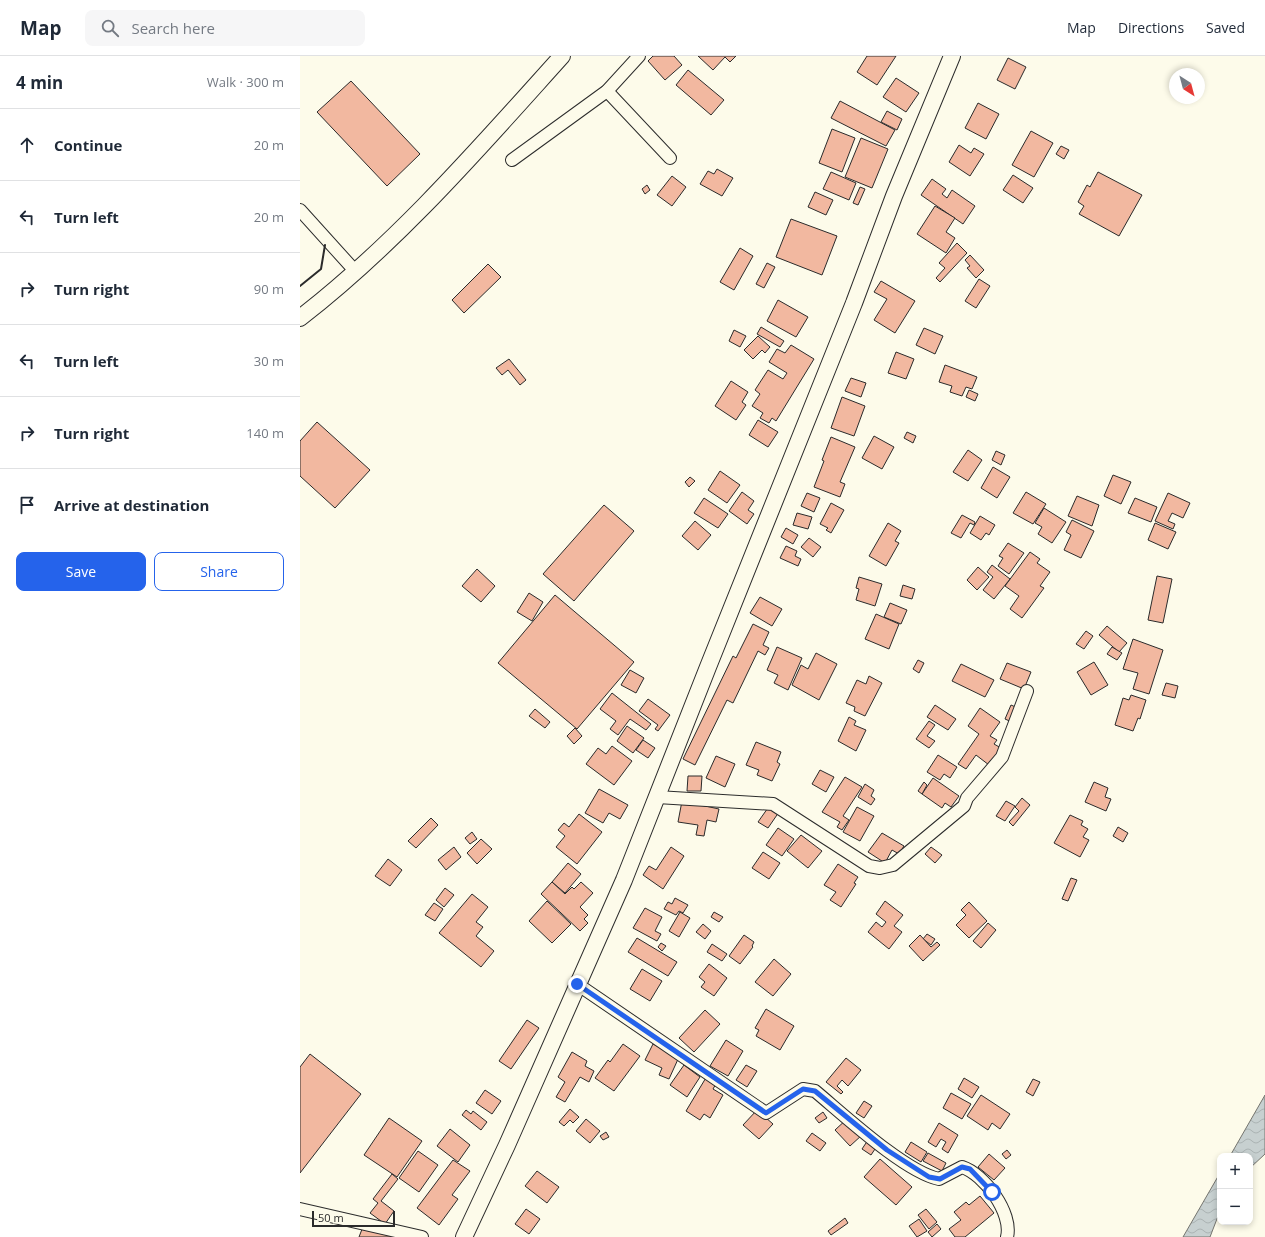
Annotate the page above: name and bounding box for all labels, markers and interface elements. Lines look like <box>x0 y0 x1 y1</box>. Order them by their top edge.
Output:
search box <box>85 10 365 46</box>
text: Map <box>20 15 61 41</box>
icon: search <box>99 17 121 39</box>
text: Search here <box>131 18 215 38</box>
text: Map <box>1067 18 1096 37</box>
text: Directions <box>1118 18 1184 37</box>
text: Saved <box>1206 18 1245 37</box>
north arrow <box>1169 68 1205 104</box>
text: 4 min <box>16 71 63 94</box>
text: Walk · 300 m <box>207 73 284 91</box>
icon: ahead <box>16 134 38 156</box>
text: Continue <box>54 135 122 155</box>
text: 20 m <box>254 136 284 154</box>
icon: left <box>16 206 38 228</box>
text: Turn left <box>54 207 119 227</box>
text: 20 m <box>254 208 284 226</box>
icon: right <box>16 278 38 300</box>
text: Turn right <box>54 279 129 299</box>
text: 90 m <box>254 280 284 298</box>
icon: left <box>16 350 38 372</box>
text: Turn left <box>54 351 119 371</box>
text: 30 m <box>254 352 284 370</box>
icon: right <box>16 422 38 444</box>
text: Turn right <box>54 423 129 443</box>
text: 140 m <box>246 424 284 442</box>
icon: arrive <box>16 494 38 516</box>
text: Arrive at destination <box>54 495 209 515</box>
button: Save <box>16 552 146 591</box>
button: Share <box>154 552 284 591</box>
route end <box>568 975 586 993</box>
map controls <box>1217 1153 1253 1225</box>
button: + <box>1217 1153 1253 1189</box>
route start <box>983 1183 1001 1201</box>
button: − <box>1217 1189 1253 1225</box>
scale bar <box>312 1209 395 1228</box>
text: 50 m <box>318 1210 344 1225</box>

